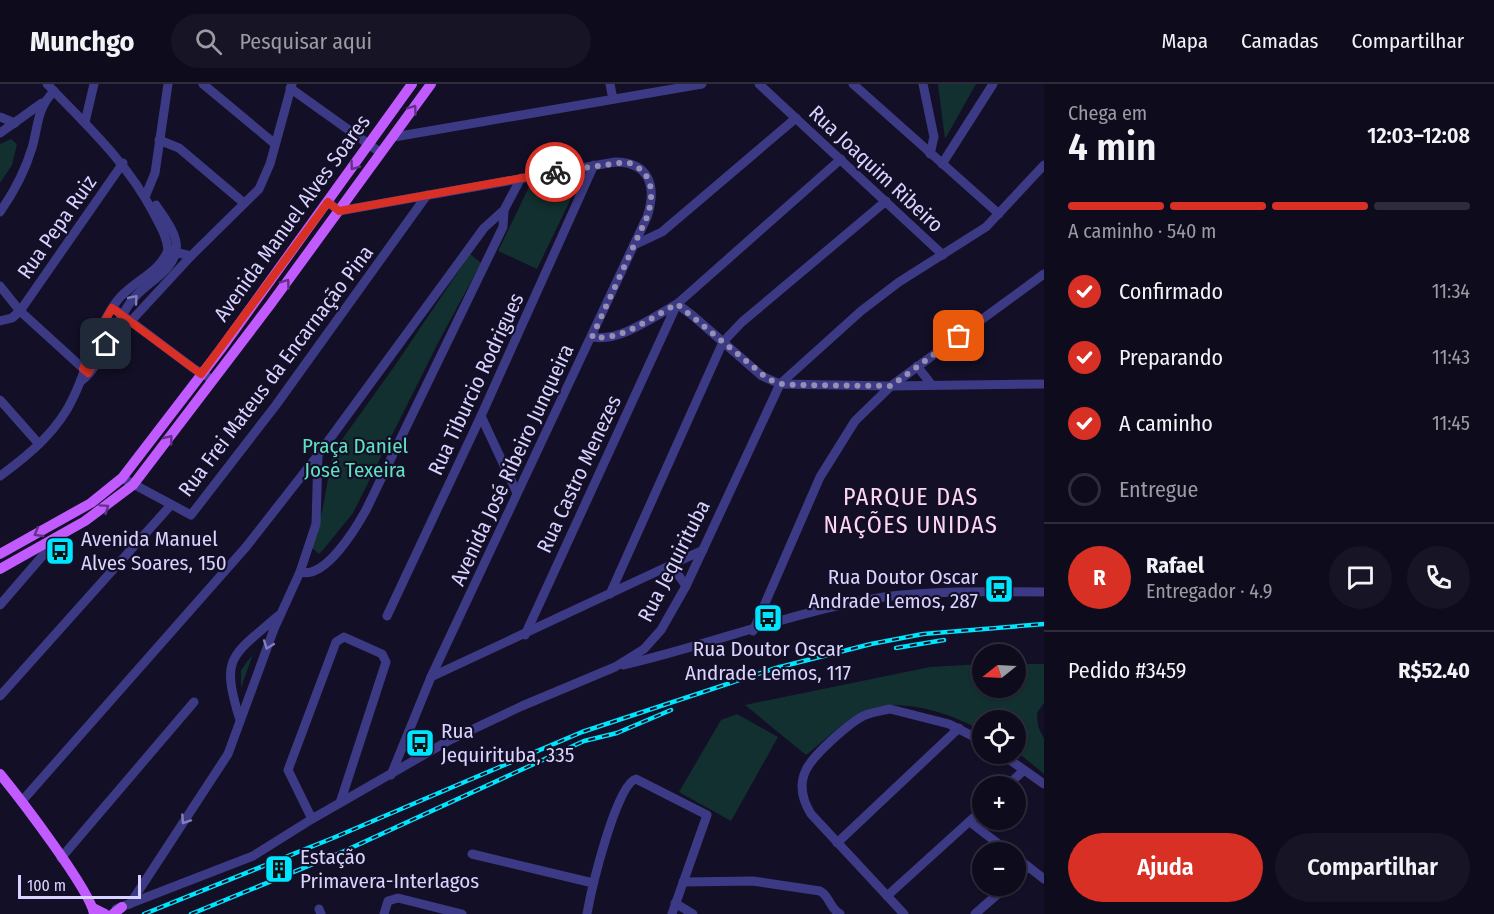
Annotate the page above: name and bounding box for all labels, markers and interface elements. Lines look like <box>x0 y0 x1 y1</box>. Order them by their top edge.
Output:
search box <box>171 14 591 68</box>
text: Munchgo <box>30 25 135 58</box>
icon: search <box>192 25 225 58</box>
text: Pesquisar aqui <box>240 28 372 55</box>
text: Mapa <box>1162 28 1208 54</box>
text: Camadas <box>1241 28 1319 54</box>
text: Compartilhar <box>1352 28 1464 54</box>
street label: Rua Joaquim Ribeiro <box>803 100 949 238</box>
text: Chega em <box>1068 101 1147 125</box>
one-way arrow <box>406 104 417 115</box>
street label: Avenida Manuel Alves Soares <box>208 110 376 326</box>
text: 12:03–12:08 <box>1367 122 1470 149</box>
text: 4 min <box>1068 124 1157 170</box>
courier <box>525 142 585 202</box>
icon: bike <box>539 156 572 189</box>
one-way arrow <box>351 160 362 171</box>
street label: Rua Pepa Ruiz <box>12 170 102 284</box>
text: A caminho · 540 m <box>1068 219 1216 243</box>
street label: Rua Frei Mateus da Encarnação Pina <box>173 240 379 502</box>
icon: check <box>1068 275 1101 308</box>
text: Confirmado <box>1119 278 1223 305</box>
one-way arrow <box>279 279 290 290</box>
text: 11:34 <box>1432 279 1470 303</box>
street label: Rua Tiburcio Rodrigues <box>422 289 530 479</box>
one-way arrow <box>126 295 137 306</box>
pin <box>933 310 984 361</box>
pin <box>80 318 131 369</box>
icon: bag <box>942 319 975 352</box>
icon: home <box>89 327 122 360</box>
street label: Avenida José Ribeiro Junqueira <box>445 340 579 590</box>
icon: check <box>1068 341 1101 374</box>
text: Preparando <box>1119 344 1223 371</box>
text: 11:43 <box>1432 345 1470 369</box>
street label: Rua Castro Menezes <box>531 391 627 557</box>
icon: check <box>1068 407 1101 440</box>
text: A caminho <box>1119 410 1213 437</box>
text: 11:45 <box>1432 411 1470 435</box>
park label: Praça Daniel José Texeira <box>302 433 409 483</box>
one-way arrow <box>161 435 172 446</box>
text: Entregue <box>1119 476 1198 503</box>
district label: PARQUE DAS NAÇÕES UNIDAS <box>824 483 999 539</box>
street label: Rua Jequirituba <box>632 496 716 626</box>
one-way arrow <box>98 504 109 515</box>
one-way arrow <box>34 525 44 537</box>
place label: Avenida Manuel Alves Soares, 150 <box>81 526 227 576</box>
bus stop icon: Avenida Manuel Alves Soares, 150 <box>44 535 76 567</box>
button: chat <box>1329 546 1392 609</box>
button: phone <box>1407 546 1470 609</box>
text: Rafael <box>1146 552 1204 579</box>
place label: Rua Doutor Oscar Andrade Lemos, 287 <box>808 564 979 614</box>
text: R <box>1093 564 1106 591</box>
bus stop icon: Rua Doutor Oscar Andrade Lemos, 287 <box>983 573 1015 605</box>
text: Entregador · 4.9 <box>1146 579 1272 603</box>
bus stop icon: Rua Doutor Oscar Andrade Lemos, 117 <box>752 602 784 634</box>
place label: Rua Doutor Oscar Andrade Lemos, 117 <box>685 636 851 686</box>
one-way arrow <box>263 639 276 650</box>
north arrow <box>972 644 1026 698</box>
map controls <box>972 644 1026 896</box>
text: Pedido #3459 <box>1068 657 1187 684</box>
text: R$52.40 <box>1398 657 1470 684</box>
button: locate <box>972 710 1026 764</box>
place label: Rua Jequirituba, 335 <box>441 718 574 768</box>
bus stop icon: Rua Jequirituba, 335 <box>404 727 436 759</box>
button: + <box>972 776 1026 830</box>
one-way arrow <box>181 813 192 824</box>
button: Ajuda <box>1068 833 1263 902</box>
button: Compartilhar <box>1275 833 1470 902</box>
button: − <box>972 842 1026 896</box>
place label: Estação Primavera-Interlagos <box>300 844 479 894</box>
building icon: Estação Primavera-Interlagos <box>263 853 295 885</box>
scale bar <box>18 872 141 900</box>
text: 100 m <box>27 876 66 895</box>

